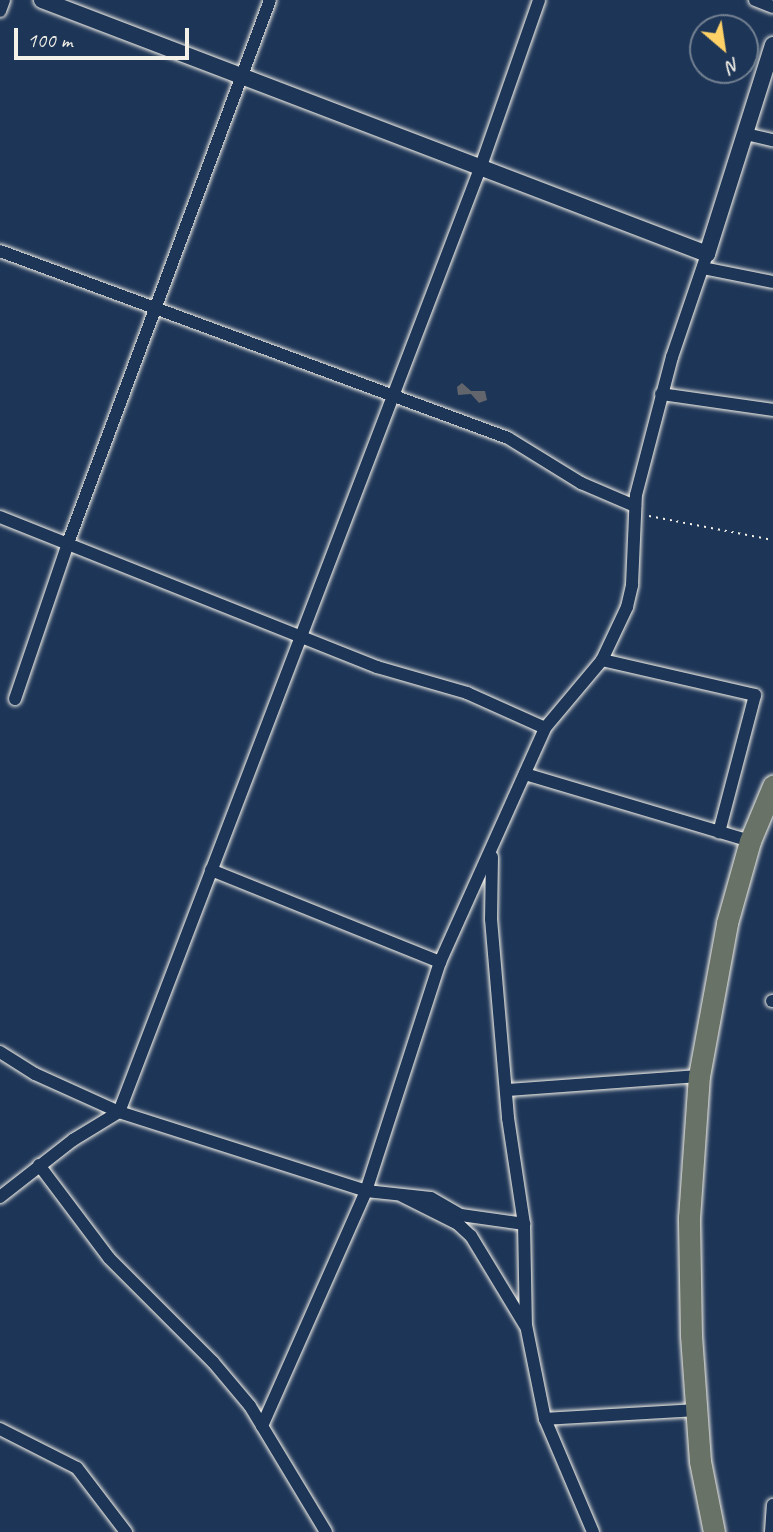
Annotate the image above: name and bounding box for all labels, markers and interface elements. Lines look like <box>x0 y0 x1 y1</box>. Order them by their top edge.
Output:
scale bar <box>18 14 192 58</box>
north arrow <box>689 14 759 84</box>
text: 100 m <box>27 27 72 53</box>
text: N <box>722 52 744 79</box>

